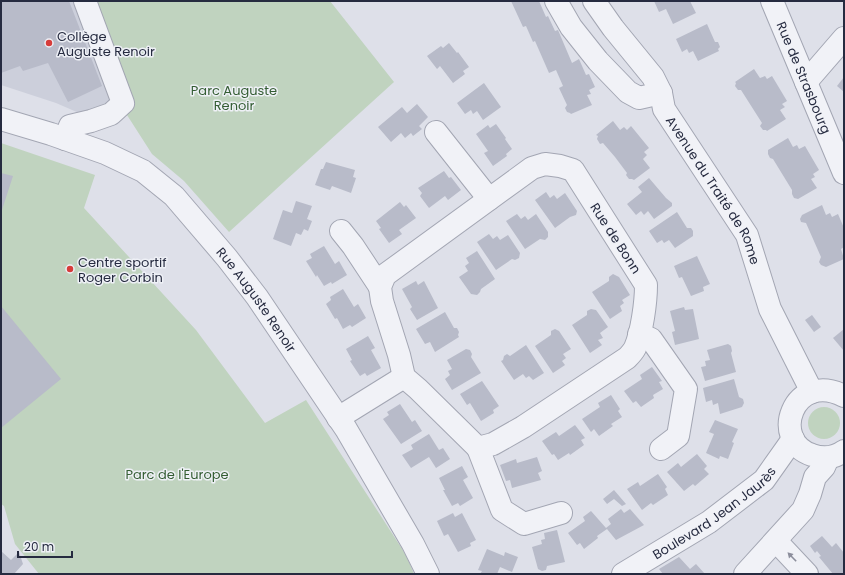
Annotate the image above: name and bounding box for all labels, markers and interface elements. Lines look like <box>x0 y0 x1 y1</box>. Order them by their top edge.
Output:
street label: Rue de Strasbourg <box>772 19 836 137</box>
place label: Collège Auguste Renoir <box>57 27 155 61</box>
marker: Collège Auguste Renoir <box>44 38 54 48</box>
park label: Parc Auguste Renoir <box>191 81 277 115</box>
street label: Avenue du Traité de Rome <box>661 112 765 267</box>
street label: Rue de Bonn <box>586 199 646 277</box>
street label: Rue Auguste Renoir <box>212 243 301 356</box>
place label: Centre sportif Roger Corbin <box>78 253 166 287</box>
marker: Centre sportif Roger Corbin <box>65 264 75 274</box>
street label: Boulevard Jean Jaurès <box>649 463 781 564</box>
park label: Parc de l'Europe <box>125 465 229 484</box>
scale bar <box>18 533 72 559</box>
text: 20 m <box>24 538 54 555</box>
one-way arrow <box>787 552 797 562</box>

